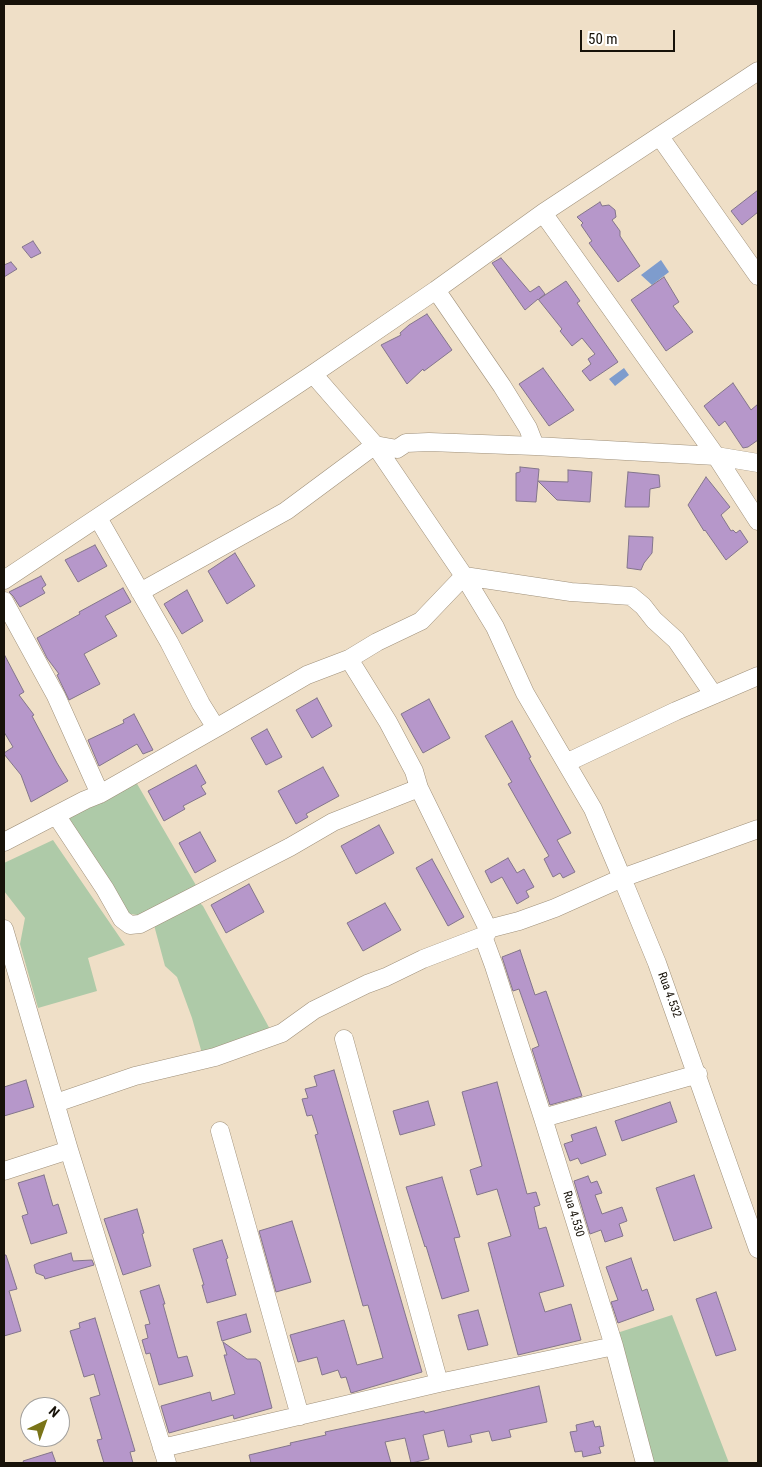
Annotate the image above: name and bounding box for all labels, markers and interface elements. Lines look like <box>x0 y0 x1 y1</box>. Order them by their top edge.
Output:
scale bar <box>582 20 677 52</box>
text: 50 m <box>588 30 618 48</box>
street label: Rua 4.532 <box>654 970 684 1020</box>
street label: Rua 4.530 <box>559 1189 587 1239</box>
north arrow <box>20 1397 70 1447</box>
text: N <box>46 1403 63 1420</box>

